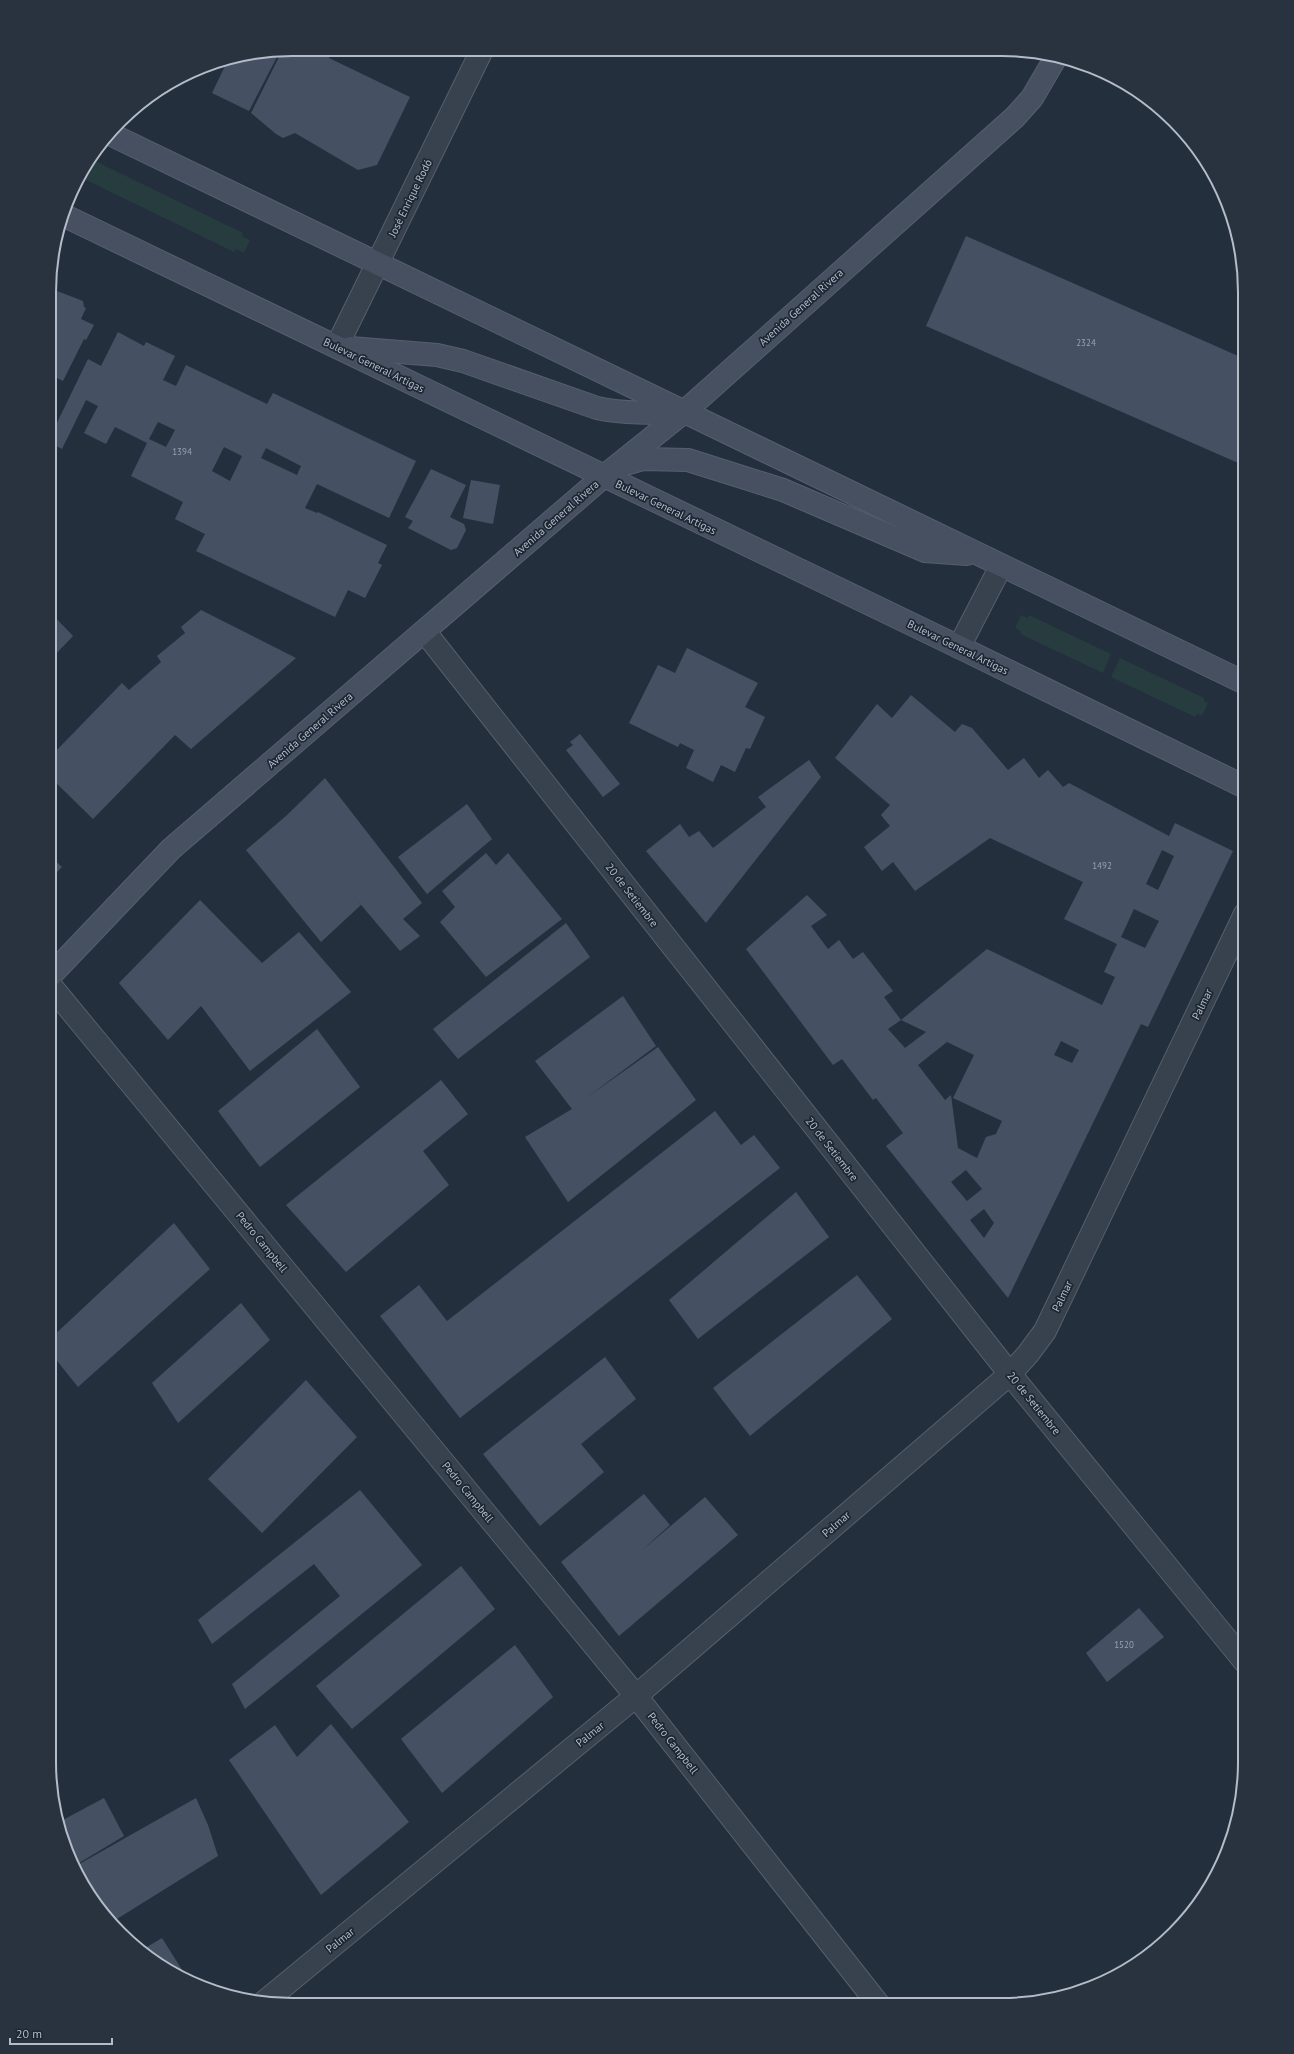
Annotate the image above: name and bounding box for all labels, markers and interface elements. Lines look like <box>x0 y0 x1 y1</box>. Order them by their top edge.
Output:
street label: José Enrique Rodó <box>385 157 435 240</box>
street label: Avenida General Rivera <box>756 265 846 349</box>
street label: Bulevar General Artigas <box>321 334 427 396</box>
house number: 2324 <box>1076 337 1096 348</box>
house number: 1394 <box>172 446 192 457</box>
street label: Bulevar General Artigas <box>613 476 719 538</box>
street label: Avenida General Rivera <box>510 477 602 559</box>
street label: Bulevar General Artigas <box>905 616 1011 678</box>
street label: Avenida General Rivera <box>264 689 356 771</box>
street label: 20 de Setiembre <box>603 860 662 930</box>
house number: 1492 <box>1092 860 1112 871</box>
street label: Palmar <box>1189 986 1216 1022</box>
street label: 20 de Setiembre <box>803 1114 862 1184</box>
street label: Pedro Campbell <box>233 1209 291 1276</box>
street label: Palmar <box>1049 1278 1076 1314</box>
street label: 20 de Setiembre <box>1004 1369 1064 1438</box>
street label: Pedro Campbell <box>439 1459 497 1526</box>
street label: Palmar <box>819 1508 853 1540</box>
house number: 1520 <box>1114 1639 1134 1650</box>
street label: Pedro Campbell <box>645 1709 702 1777</box>
street label: Palmar <box>573 1718 607 1750</box>
street label: Palmar <box>323 1924 357 1956</box>
scale bar <box>10 2020 112 2046</box>
text: 20 m <box>16 2026 42 2041</box>

